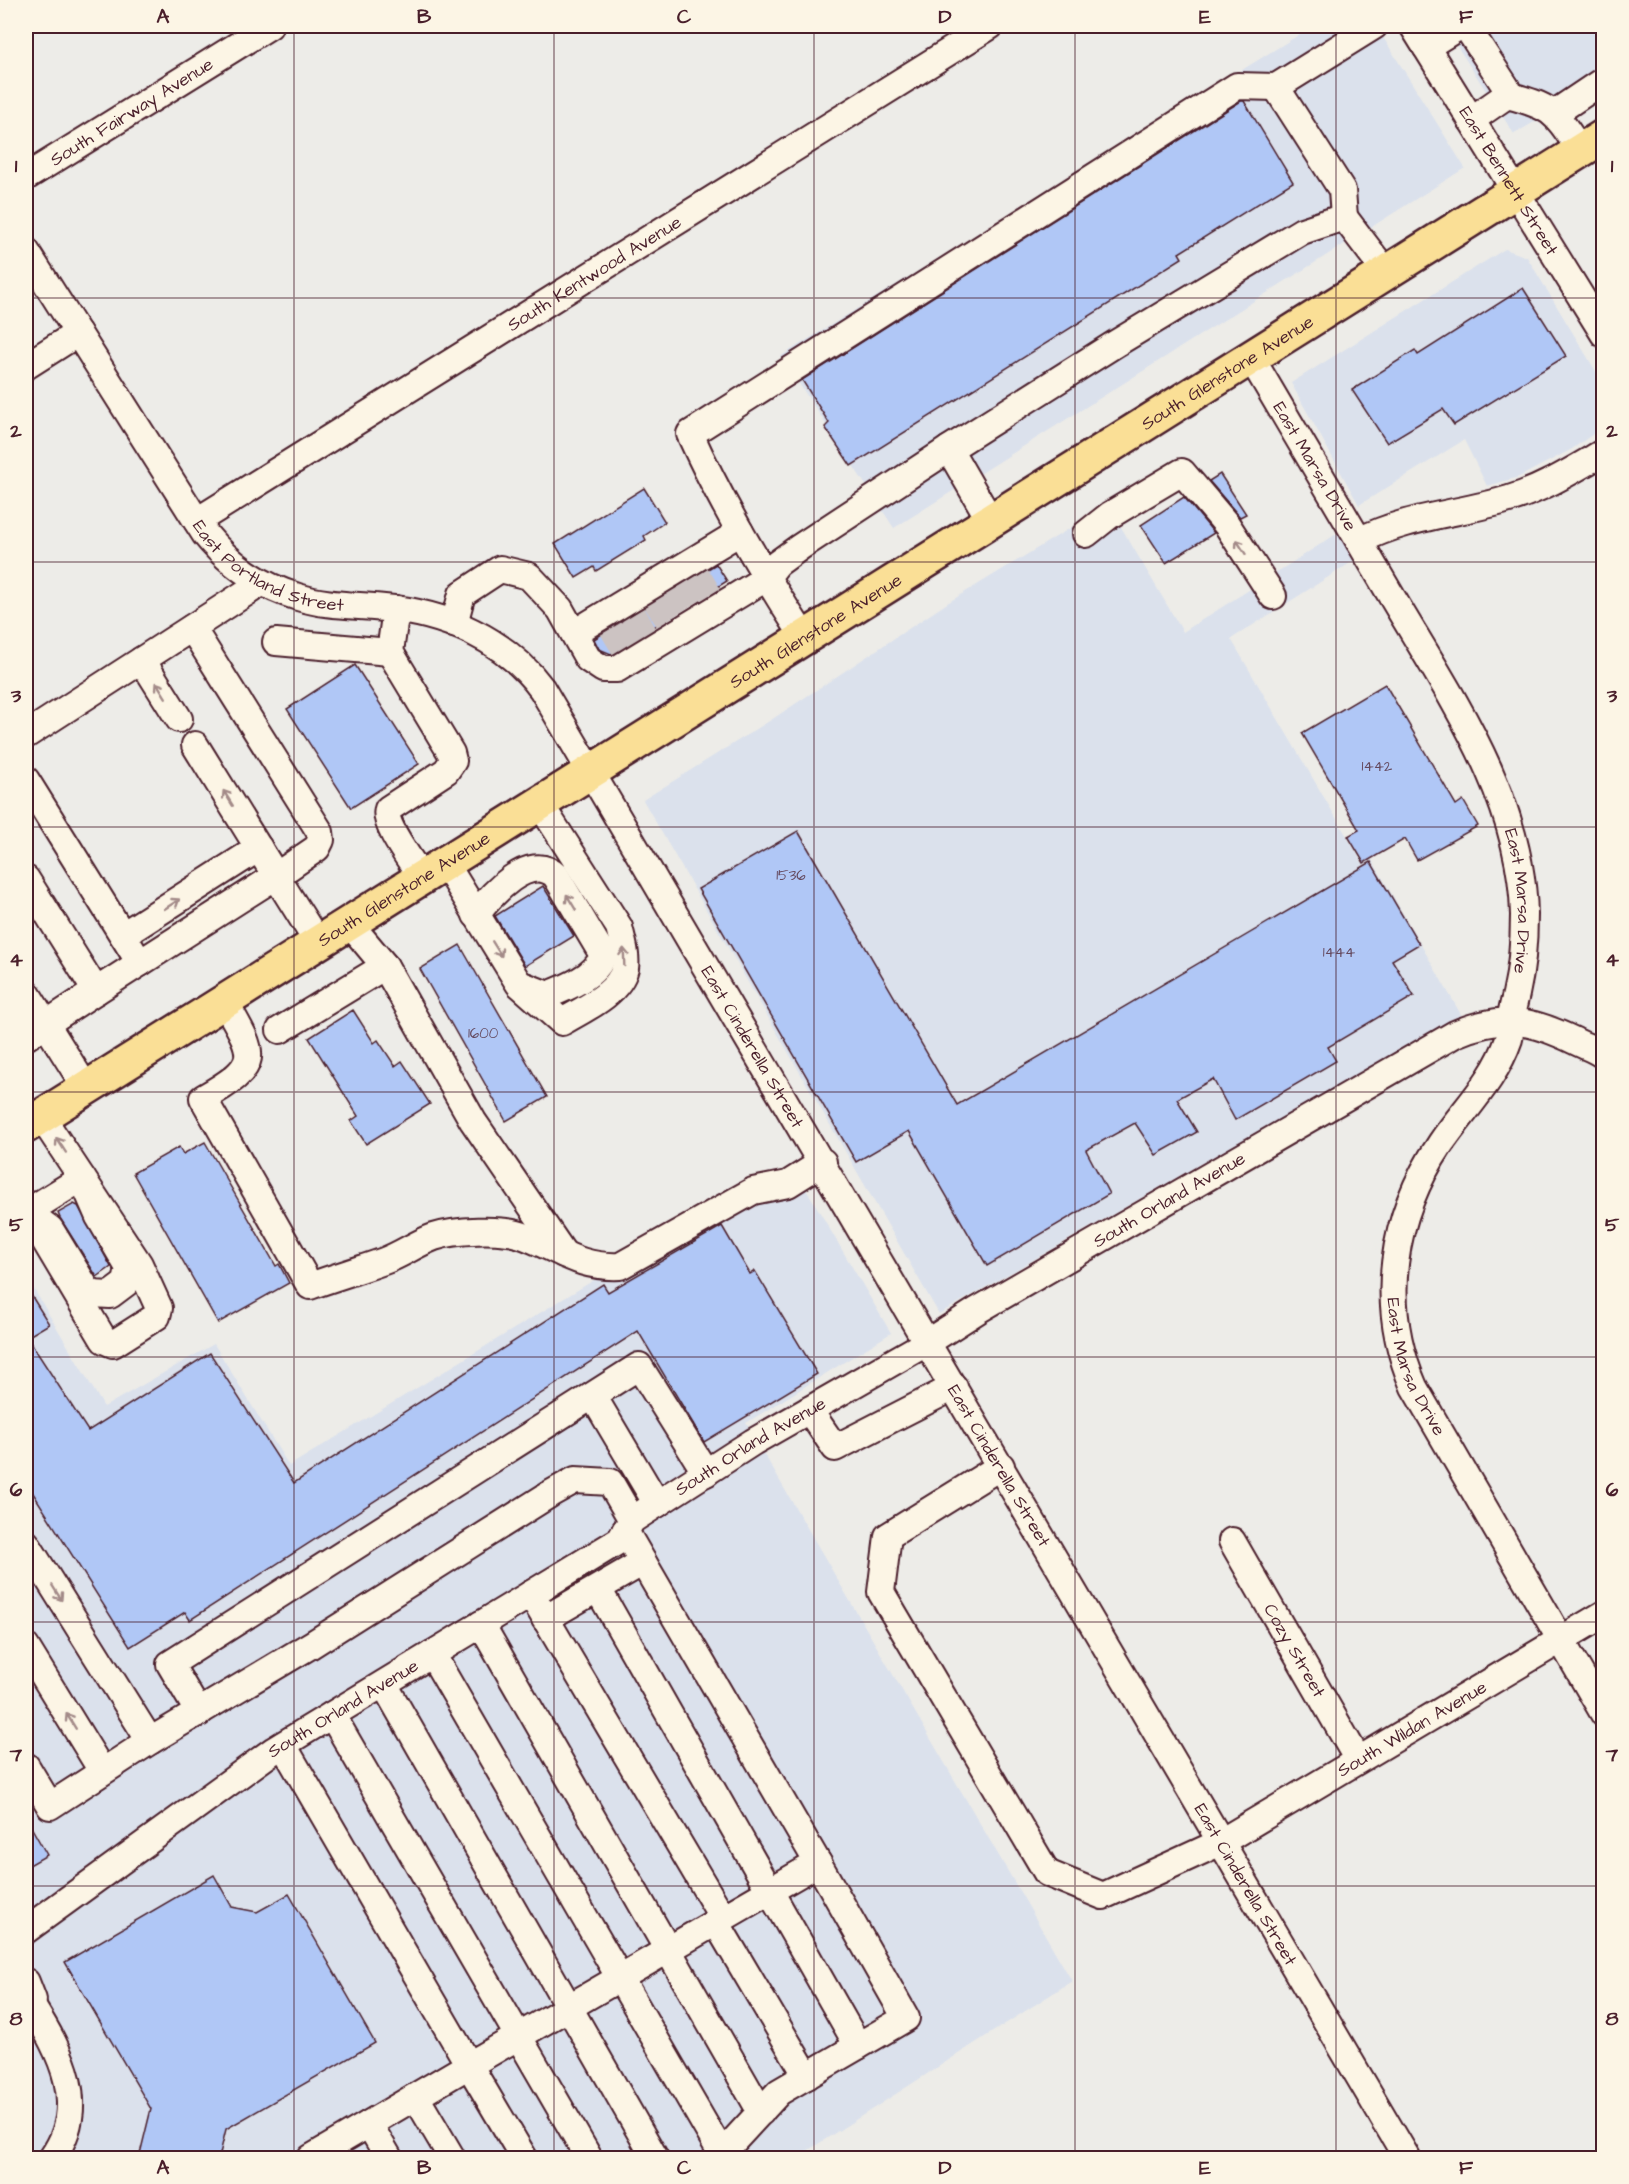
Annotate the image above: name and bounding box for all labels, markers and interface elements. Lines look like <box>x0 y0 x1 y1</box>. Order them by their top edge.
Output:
text: A <box>157 3 170 31</box>
text: B <box>417 3 432 31</box>
text: C <box>677 3 692 31</box>
text: D <box>939 3 952 31</box>
text: E <box>1199 3 1211 31</box>
text: F <box>1459 3 1474 31</box>
street label: South Fairway Avenue <box>45 51 218 172</box>
street label: East Bennett Street <box>1453 101 1565 261</box>
text: 1 <box>15 152 18 180</box>
text: 1 <box>1611 152 1614 180</box>
street label: South Kentwood Avenue <box>502 209 686 337</box>
street label: South Glenstone Avenue <box>1136 309 1318 436</box>
street label: East Marsa Drive <box>1267 397 1363 536</box>
text: 2 <box>9 417 22 445</box>
text: 2 <box>1605 417 1618 445</box>
street label: East Portland Street <box>187 515 346 618</box>
one-way arrow <box>1235 539 1247 556</box>
street label: South Glenstone Avenue <box>724 567 907 694</box>
one-way arrow <box>154 681 167 698</box>
text: 3 <box>10 682 22 710</box>
text: 3 <box>1606 682 1618 710</box>
house number: 1442 <box>1362 756 1393 777</box>
one-way arrow <box>221 790 233 807</box>
street label: South Glenstone Avenue <box>313 825 495 953</box>
street label: East Marsa Drive <box>1498 826 1537 976</box>
house number: 1536 <box>776 865 806 886</box>
one-way arrow <box>565 894 577 911</box>
one-way arrow <box>163 897 180 909</box>
one-way arrow <box>492 940 504 957</box>
house number: 1444 <box>1323 942 1355 963</box>
text: 4 <box>9 946 23 974</box>
text: 4 <box>1605 946 1619 974</box>
one-way arrow <box>619 947 630 967</box>
street label: East Cinderella Street <box>695 961 811 1133</box>
house number: 1600 <box>468 1023 499 1044</box>
one-way arrow <box>55 1138 67 1154</box>
street label: South Orland Avenue <box>1088 1145 1250 1253</box>
text: 5 <box>9 1211 24 1239</box>
text: 5 <box>1605 1211 1620 1239</box>
street label: East Marsa Drive <box>1381 1297 1452 1440</box>
street label: East Cinderella Street <box>942 1380 1057 1552</box>
street label: South Orland Avenue <box>670 1391 830 1502</box>
text: 6 <box>10 1476 23 1504</box>
text: 6 <box>1606 1476 1619 1504</box>
one-way arrow <box>51 1584 63 1601</box>
street label: Cozy Street <box>1258 1599 1332 1702</box>
street label: South Orland Avenue <box>263 1653 423 1764</box>
street label: South Wildan Avenue <box>1332 1674 1491 1783</box>
one-way arrow <box>65 1713 77 1730</box>
text: 7 <box>9 1741 23 1769</box>
text: 7 <box>1605 1741 1619 1769</box>
street label: East Cinderella Street <box>1188 1799 1304 1971</box>
text: 8 <box>10 2005 23 2033</box>
text: 8 <box>1606 2005 1619 2033</box>
text: A <box>157 2154 170 2182</box>
text: B <box>417 2154 432 2182</box>
text: C <box>677 2154 692 2182</box>
text: D <box>939 2154 952 2182</box>
text: E <box>1199 2154 1211 2182</box>
text: F <box>1459 2154 1474 2182</box>

